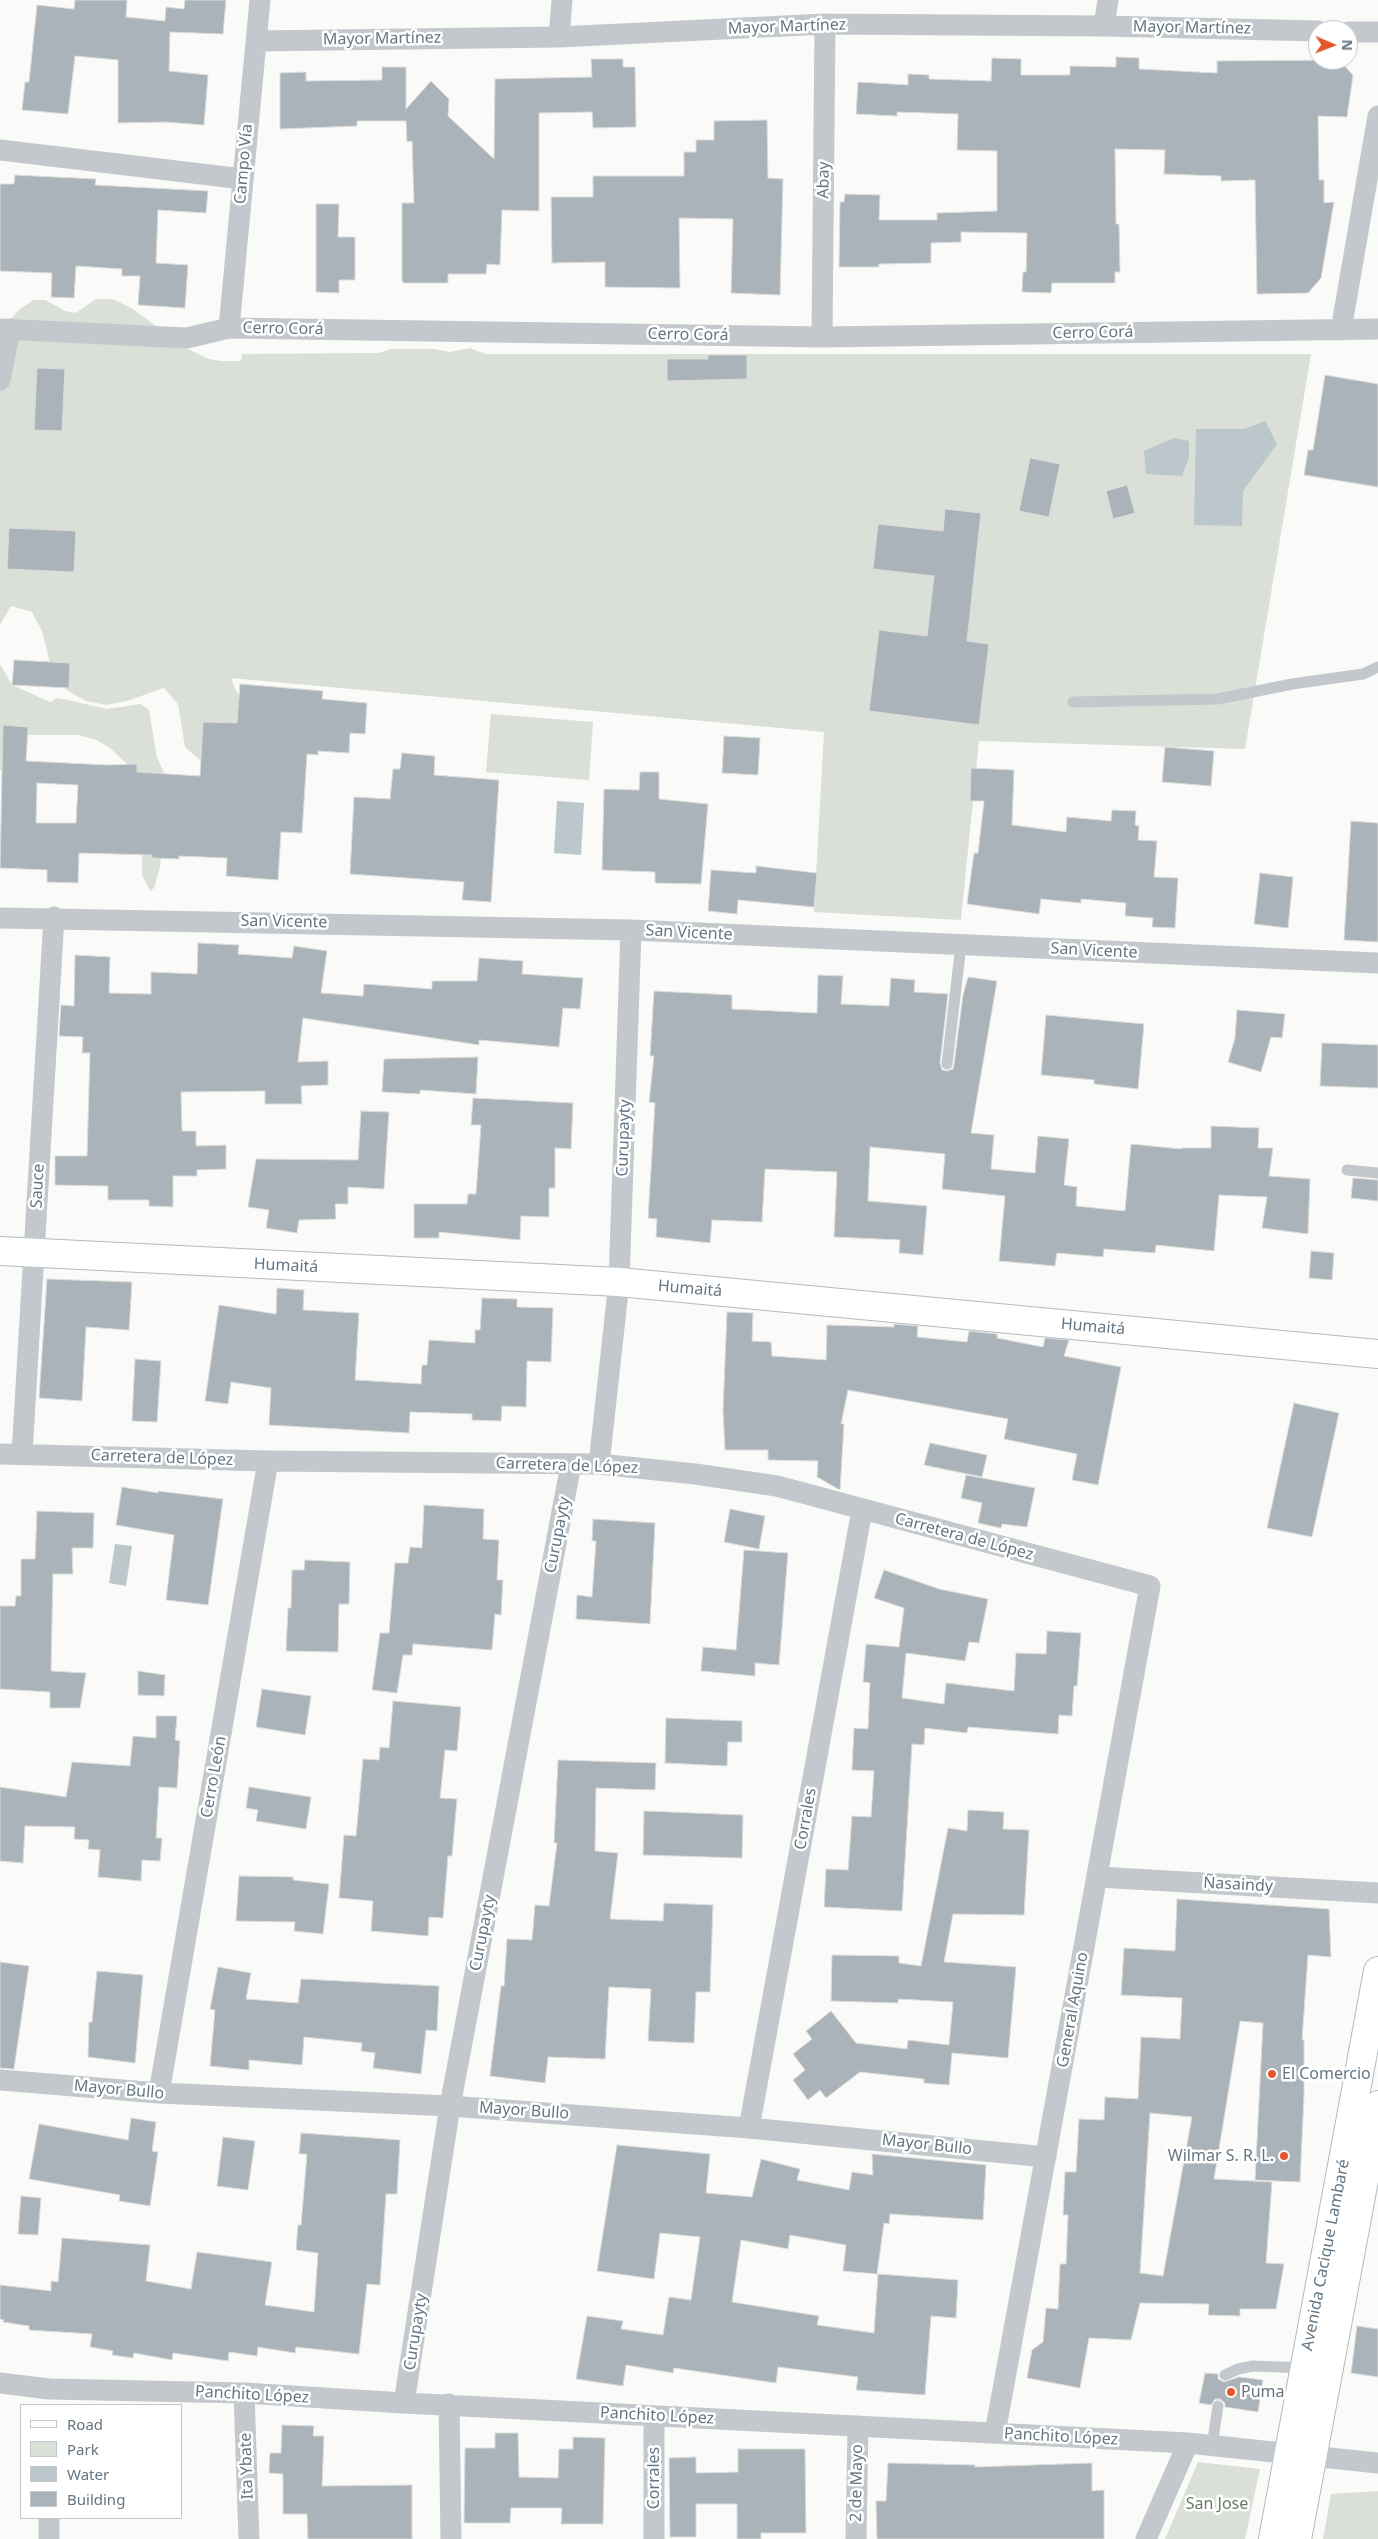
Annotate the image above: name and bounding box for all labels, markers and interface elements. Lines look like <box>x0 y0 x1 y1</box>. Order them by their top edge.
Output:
street label: Mayor Martínez <box>728 15 846 39</box>
street label: Mayor Martínez <box>1133 17 1251 39</box>
north arrow <box>1308 20 1358 70</box>
street label: Mayor Martínez <box>323 28 441 50</box>
text: N <box>1338 39 1357 51</box>
street label: Campo Vía <box>231 123 257 205</box>
street label: Abay <box>814 161 834 199</box>
street label: Cerro Corá <box>242 319 324 339</box>
street label: Cerro Corá <box>1052 323 1134 343</box>
street label: Cerro Corá <box>647 325 729 345</box>
street label: San Vicente <box>240 912 328 932</box>
street label: San Vicente <box>645 921 733 945</box>
street label: San Vicente <box>1050 939 1138 963</box>
street label: Curupayty <box>613 1099 635 1177</box>
street label: Sauce <box>27 1163 49 1209</box>
street label: Humaitá <box>253 1255 319 1277</box>
street label: Humaitá <box>657 1277 723 1301</box>
street label: Humaitá <box>1060 1315 1126 1339</box>
street label: Carretera de López <box>90 1446 234 1470</box>
street label: Carretera de López <box>495 1454 639 1478</box>
street label: Curupayty <box>541 1495 575 1575</box>
street label: Carretera de López <box>893 1509 1035 1565</box>
street label: Cerro León <box>197 1735 231 1819</box>
street label: Corrales <box>791 1787 821 1851</box>
street label: Ñasaindy <box>1203 1874 1273 1896</box>
street label: Curupayty <box>466 1893 500 1973</box>
street label: General Aquino <box>1053 1951 1093 2069</box>
place label: El Comercio <box>1282 2064 1371 2084</box>
marker: El Comercio <box>1266 2068 1278 2080</box>
street label: Mayor Bullo <box>73 2077 165 2103</box>
street label: Mayor Bullo <box>478 2098 570 2124</box>
street label: Mayor Bullo <box>881 2131 973 2159</box>
place label: Wilmar S. R. L. <box>1168 2146 1274 2166</box>
marker: Wilmar S. R. L. <box>1278 2150 1290 2162</box>
street label: Avenida Cacique Lambaré <box>1298 2158 1354 2352</box>
street label: Curupayty <box>400 2292 432 2372</box>
street label: Panchito López <box>195 2382 309 2408</box>
place label: Puma <box>1241 2382 1285 2402</box>
marker: Puma <box>1225 2386 1237 2398</box>
street label: Panchito López <box>600 2403 714 2429</box>
legend <box>20 2404 182 2519</box>
text: Road <box>67 2414 103 2434</box>
street label: Panchito López <box>1004 2424 1118 2450</box>
street label: Ita Ybate <box>236 2432 258 2500</box>
text: Park <box>67 2439 99 2459</box>
street label: 2 de Mayo <box>847 2444 867 2522</box>
street label: Corrales <box>644 2447 664 2509</box>
text: Water <box>67 2464 109 2484</box>
text: Building <box>67 2489 125 2509</box>
park label: San Jose <box>1186 2494 1248 2514</box>

